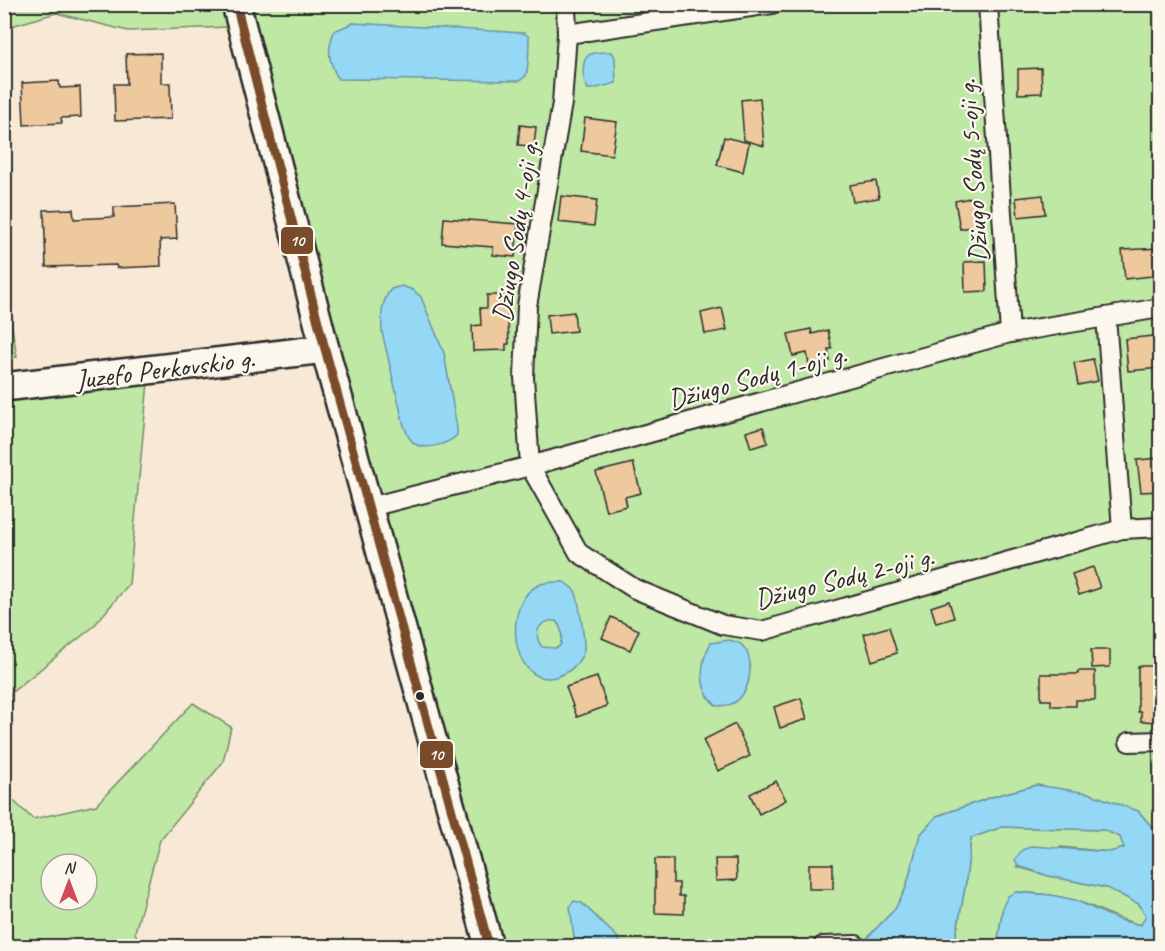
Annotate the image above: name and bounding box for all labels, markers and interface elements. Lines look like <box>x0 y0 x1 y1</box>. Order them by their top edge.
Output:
street label: Džiugo Sodų 5-oji g. <box>949 78 996 264</box>
street label: Džiugo Sodų 4-oji g. <box>484 137 547 324</box>
line badge: 10 <box>280 226 314 255</box>
text: 10 <box>290 231 306 251</box>
street label: Džiugo Sodų 1-oji g. <box>664 336 851 417</box>
street label: Juzefo Perkovskio g. <box>72 340 257 397</box>
street label: Džiugo Sodų 2-oji g. <box>751 538 938 617</box>
unlabelled marker <box>414 690 426 702</box>
line badge: 10 <box>419 740 454 769</box>
text: 10 <box>429 745 445 765</box>
north arrow <box>39 852 99 912</box>
text: N <box>64 858 77 878</box>

